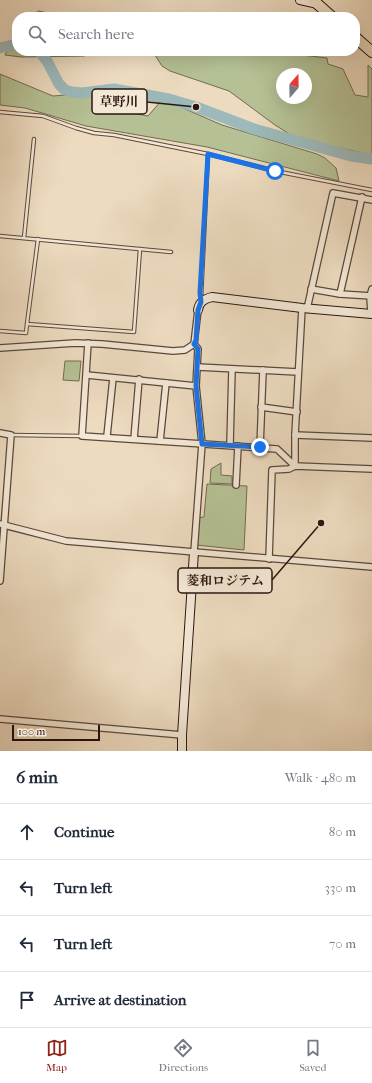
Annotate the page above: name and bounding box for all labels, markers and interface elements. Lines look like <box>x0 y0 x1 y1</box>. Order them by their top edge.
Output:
search box <box>12 12 360 56</box>
icon: search <box>26 23 48 45</box>
text: Search here <box>58 25 134 43</box>
north arrow <box>276 68 312 104</box>
callout: 草野川 <box>92 89 147 114</box>
text: 草野川 <box>99 94 139 109</box>
route start <box>266 162 284 180</box>
route end <box>251 438 269 456</box>
callout: 菱和ロジテム <box>178 568 272 593</box>
text: 菱和ロジテム <box>186 573 264 588</box>
scale bar <box>12 723 100 742</box>
text: 100 m <box>18 725 46 738</box>
text: 6 min <box>16 767 58 787</box>
text: Walk · 480 m <box>285 770 356 785</box>
icon: ahead <box>16 821 38 843</box>
text: Continue <box>54 823 114 841</box>
text: 80 m <box>329 824 356 839</box>
icon: left <box>16 877 38 899</box>
text: Turn left <box>54 879 112 897</box>
text: 330 m <box>325 880 356 895</box>
icon: left <box>16 933 38 955</box>
text: Turn left <box>54 935 112 953</box>
text: 70 m <box>329 936 356 951</box>
icon: arrive <box>16 989 38 1011</box>
text: Arrive at destination <box>54 991 186 1009</box>
tab: Map <box>46 1037 68 1074</box>
tab: Directions <box>159 1037 208 1074</box>
tab: Saved <box>299 1037 326 1074</box>

